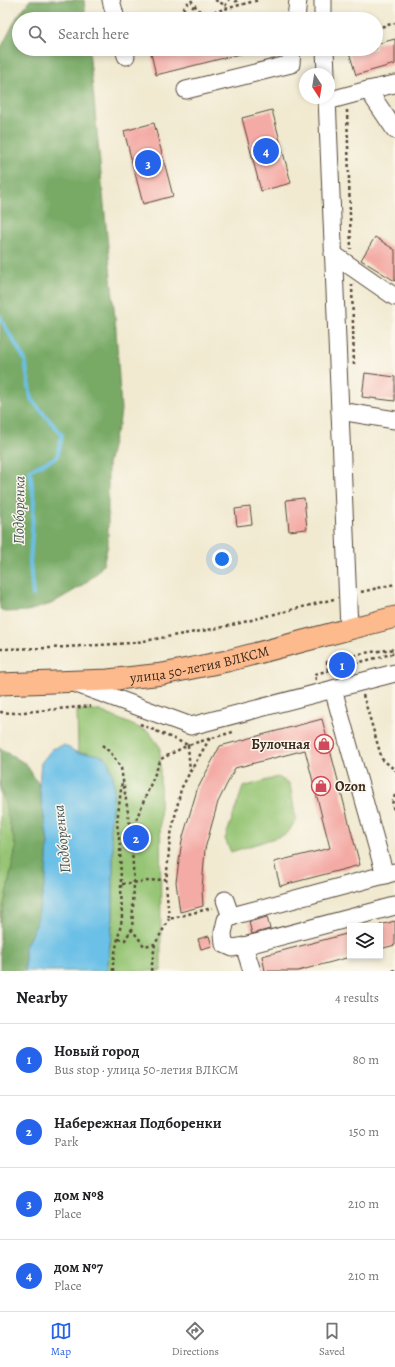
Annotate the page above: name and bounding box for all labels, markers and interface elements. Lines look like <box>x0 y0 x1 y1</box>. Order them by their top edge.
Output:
search box <box>12 12 383 56</box>
icon: search <box>26 23 48 45</box>
text: Search here <box>58 24 129 44</box>
north arrow <box>299 68 335 104</box>
pin: 4 <box>253 136 279 166</box>
pin: 3 <box>135 148 161 178</box>
water label: Подборенка <box>8 475 30 545</box>
your location <box>212 549 232 569</box>
street label: улица 50-летия ВЛКСМ <box>128 641 271 687</box>
pin: 1 <box>329 650 355 680</box>
shop icon: Булочная <box>313 733 335 755</box>
place label: Булочная <box>251 735 310 754</box>
shop icon: Ozon <box>310 775 332 797</box>
place label: Ozon <box>335 777 366 796</box>
water label: Подборенка <box>48 804 76 874</box>
pin: 2 <box>123 823 149 853</box>
map controls <box>347 923 383 959</box>
button: layers <box>347 923 383 959</box>
text: Nearby <box>16 986 67 1009</box>
text: 4 results <box>335 989 379 1006</box>
text: Новый город <box>54 1041 139 1061</box>
text: 1 <box>27 1051 31 1068</box>
text: 80 m <box>352 1051 379 1068</box>
text: Bus stop · улица 50-летия ВЛКСМ <box>54 1061 238 1078</box>
text: Набережная Подборенки <box>54 1113 222 1133</box>
text: 2 <box>26 1123 32 1140</box>
text: 150 m <box>349 1123 379 1140</box>
text: Park <box>54 1133 78 1150</box>
text: дом №8 <box>54 1185 104 1205</box>
text: 3 <box>26 1195 32 1212</box>
text: 210 m <box>348 1195 379 1212</box>
text: Place <box>54 1205 82 1222</box>
text: дом №7 <box>54 1257 103 1277</box>
text: 4 <box>26 1267 32 1284</box>
text: 210 m <box>348 1267 379 1284</box>
text: Place <box>54 1277 82 1294</box>
tab: Map <box>50 1320 72 1359</box>
tab: Directions <box>172 1320 219 1359</box>
tab: Saved <box>319 1320 345 1359</box>

